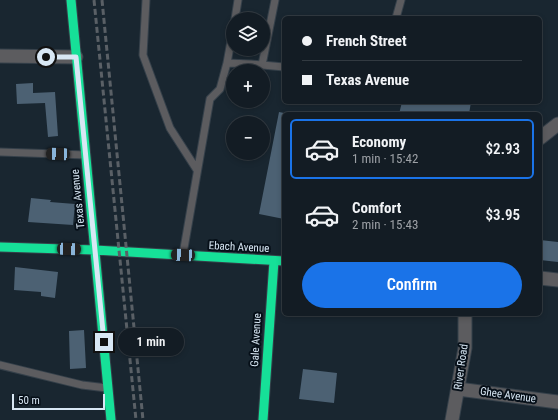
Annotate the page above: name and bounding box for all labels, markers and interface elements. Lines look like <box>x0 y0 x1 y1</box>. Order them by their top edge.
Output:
map controls <box>226 12 270 160</box>
button: layers <box>226 12 270 56</box>
text: French Street <box>326 32 407 50</box>
route start <box>37 48 55 66</box>
button: + <box>226 64 270 108</box>
text: Texas Avenue <box>326 71 409 89</box>
button: − <box>226 116 270 160</box>
icon: car <box>304 131 340 167</box>
text: Economy <box>352 133 406 151</box>
text: $2.93 <box>486 140 520 158</box>
car <box>46 148 70 160</box>
text: 1 min · 15:42 <box>352 151 418 166</box>
street label: Texas Avenue <box>68 169 88 229</box>
icon: car <box>304 197 340 233</box>
text: Comfort <box>352 199 401 217</box>
text: $3.95 <box>486 206 520 224</box>
text: 2 min · 15:43 <box>352 217 418 232</box>
street label: Ebach Avenue <box>208 239 270 255</box>
car <box>57 243 81 255</box>
car <box>171 248 195 262</box>
button: Confirm <box>302 262 522 308</box>
street label: Gale Avenue <box>248 313 264 367</box>
callout: 1 min <box>118 328 184 356</box>
route end <box>95 333 113 351</box>
text: 1 min <box>137 334 165 349</box>
street label: River Road <box>451 343 471 391</box>
street label: Ghee Avenue <box>479 385 537 405</box>
scale bar <box>12 392 105 411</box>
text: 50 m <box>18 394 40 407</box>

